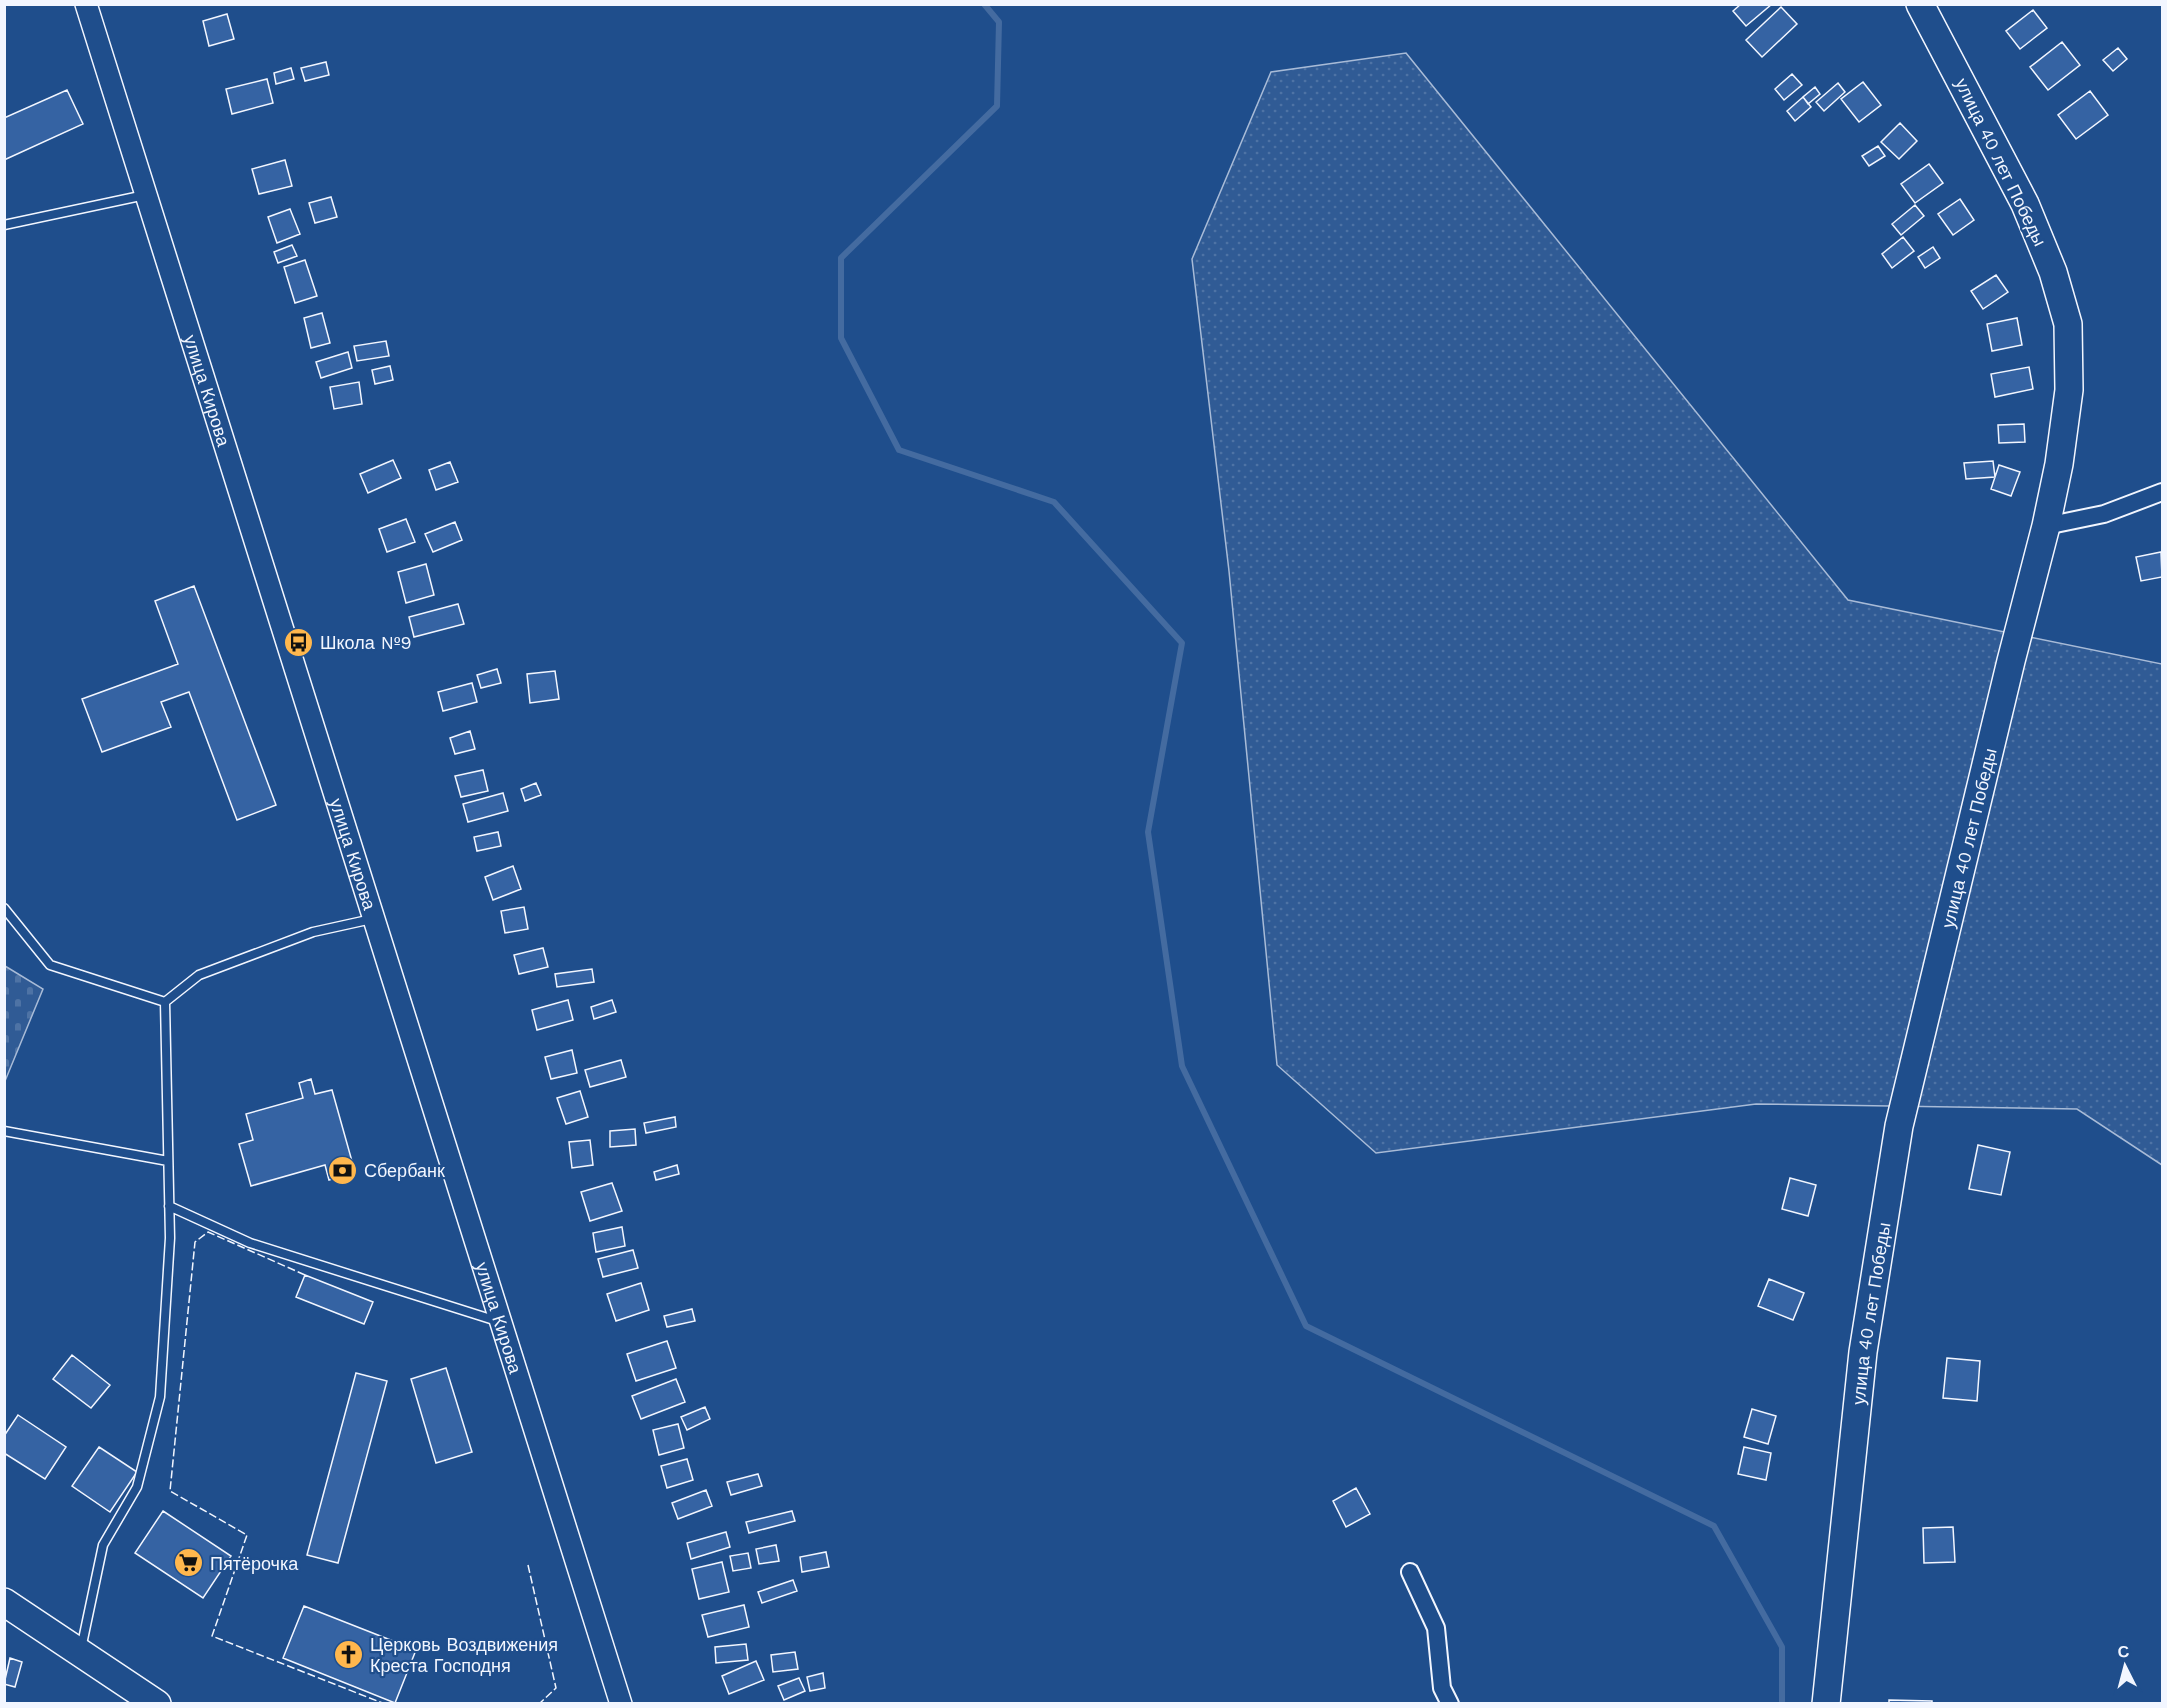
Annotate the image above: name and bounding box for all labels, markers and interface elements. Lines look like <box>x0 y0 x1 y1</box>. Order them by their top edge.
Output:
street label: улица 40 лет Победы <box>1951 75 2051 249</box>
street label: улица Кирова <box>180 332 235 450</box>
bus stop icon: Школа №9 <box>283 626 315 658</box>
place label: Школа №9 <box>320 632 412 653</box>
street label: улица 40 лет Победы <box>1937 746 2000 930</box>
street label: улица Кирова <box>326 796 381 913</box>
bank icon: Сбербанк <box>327 1154 359 1186</box>
place label: Сбербанк <box>364 1160 445 1181</box>
street label: улица 40 лет Победы <box>1847 1221 1894 1406</box>
street label: улица Кирова <box>472 1259 527 1377</box>
supermarket icon: Пятёрочка <box>173 1547 205 1579</box>
place label: Пятёрочка <box>210 1553 299 1574</box>
place label: Церковь Воздвижения Креста Господня <box>370 1634 558 1676</box>
north arrow <box>2095 1636 2155 1696</box>
church icon: Церковь Воздвижения Креста Господня <box>333 1638 365 1670</box>
text: С <box>2117 1641 2131 1662</box>

